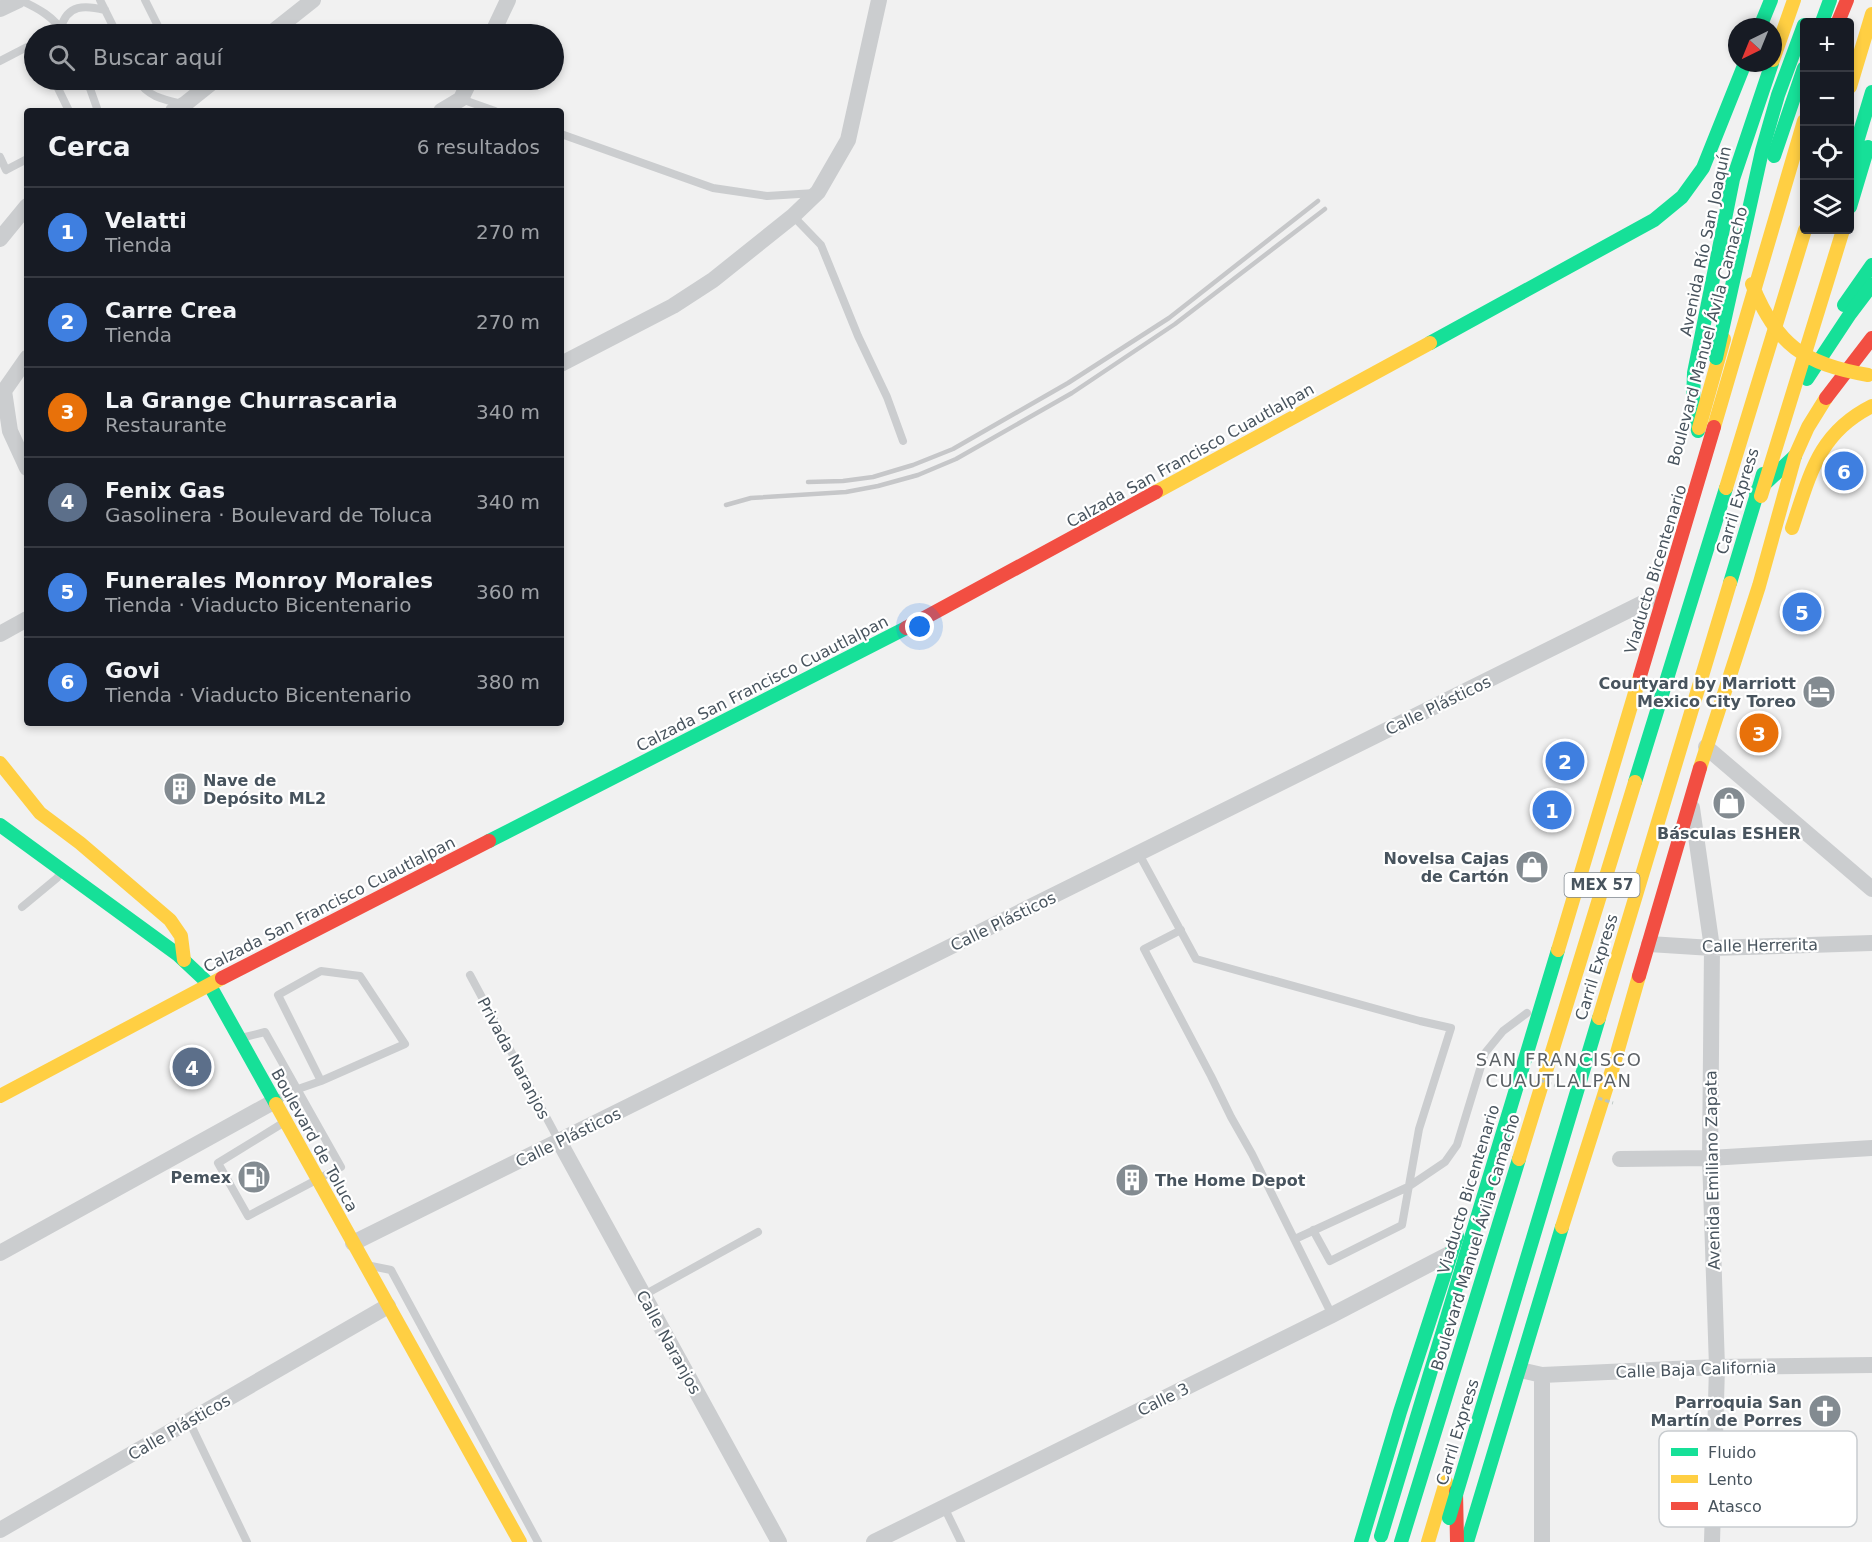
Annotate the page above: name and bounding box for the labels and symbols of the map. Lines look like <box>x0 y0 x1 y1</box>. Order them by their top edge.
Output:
north arrow <box>1728 18 1782 72</box>
street label: Avenida Río San Joaquín <box>1676 144 1735 338</box>
street label: Boulevard Manuel Ávila Camacho <box>1664 204 1751 468</box>
street label: Calzada San Francisco Cuautlalpan <box>1063 379 1317 532</box>
street label: Carril Express <box>1712 446 1763 557</box>
pin: 6 <box>1824 448 1864 494</box>
street label: Viaducto Bicentenario <box>1621 482 1690 656</box>
pin: 5 <box>1782 590 1822 634</box>
street label: Calzada San Francisco Cuautlalpan <box>633 611 891 755</box>
your location <box>905 612 934 641</box>
street label: Calle Plásticos <box>1383 672 1494 739</box>
place label: Courtyard by Marriott Mexico City Toreo <box>1598 674 1796 711</box>
hotel icon: Courtyard by Marriott Mexico City Toreo <box>1801 674 1837 710</box>
pin: 3 <box>1740 710 1778 756</box>
pin: 2 <box>1546 738 1584 783</box>
building icon: Nave de Depósito ML2 <box>162 771 198 807</box>
place label: Nave de Depósito ML2 <box>203 771 326 808</box>
shop icon: Básculas ESHER <box>1711 785 1747 821</box>
pin: 1 <box>1532 788 1572 832</box>
place label: Básculas ESHER <box>1657 824 1801 843</box>
street label: Calzada San Francisco Cuautlalpan <box>200 832 458 976</box>
place label: Novelsa Cajas de Cartón <box>1384 849 1509 886</box>
shop icon: Novelsa Cajas de Cartón <box>1514 849 1550 885</box>
road number: MEX 57 <box>1564 873 1640 897</box>
street label: Calle Plásticos <box>948 888 1059 955</box>
street label: Carril Express <box>1571 912 1622 1023</box>
street label: Calle Herrerita <box>1702 935 1818 956</box>
street label: Privada Naranjos <box>473 994 554 1123</box>
pin: 4 <box>172 1044 212 1090</box>
district label: SAN FRANCISCO CUAUTLALPAN <box>1476 1049 1642 1091</box>
street label: Boulevard de Toluca <box>267 1065 362 1215</box>
street label: Avenida Emiliano Zapata <box>1701 1070 1724 1270</box>
street label: Viaducto Bicentenario <box>1434 1102 1503 1276</box>
street label: Calle Plásticos <box>513 1104 624 1171</box>
street label: Boulevard Manuel Ávila Camacho <box>1427 1111 1524 1373</box>
fuel station icon: Pemex <box>236 1159 272 1195</box>
building icon: The Home Depot <box>1114 1162 1150 1198</box>
place label: Pemex <box>171 1168 232 1187</box>
place label: The Home Depot <box>1155 1171 1306 1190</box>
street label: Calle Naranjos <box>632 1287 705 1397</box>
street label: Calle Baja California <box>1615 1357 1777 1382</box>
street label: Carril Express <box>1432 1377 1483 1488</box>
street label: Calle 3 <box>1134 1379 1192 1420</box>
street label: Calle Plásticos <box>125 1391 234 1464</box>
place label: Parroquia San Martín de Porres <box>1651 1393 1802 1430</box>
church icon: Parroquia San Martín de Porres <box>1807 1393 1843 1429</box>
legend <box>1659 1431 1857 1527</box>
text: Fluido <box>1708 1443 1756 1462</box>
text: Lento <box>1708 1470 1753 1489</box>
text: Atasco <box>1708 1497 1762 1516</box>

